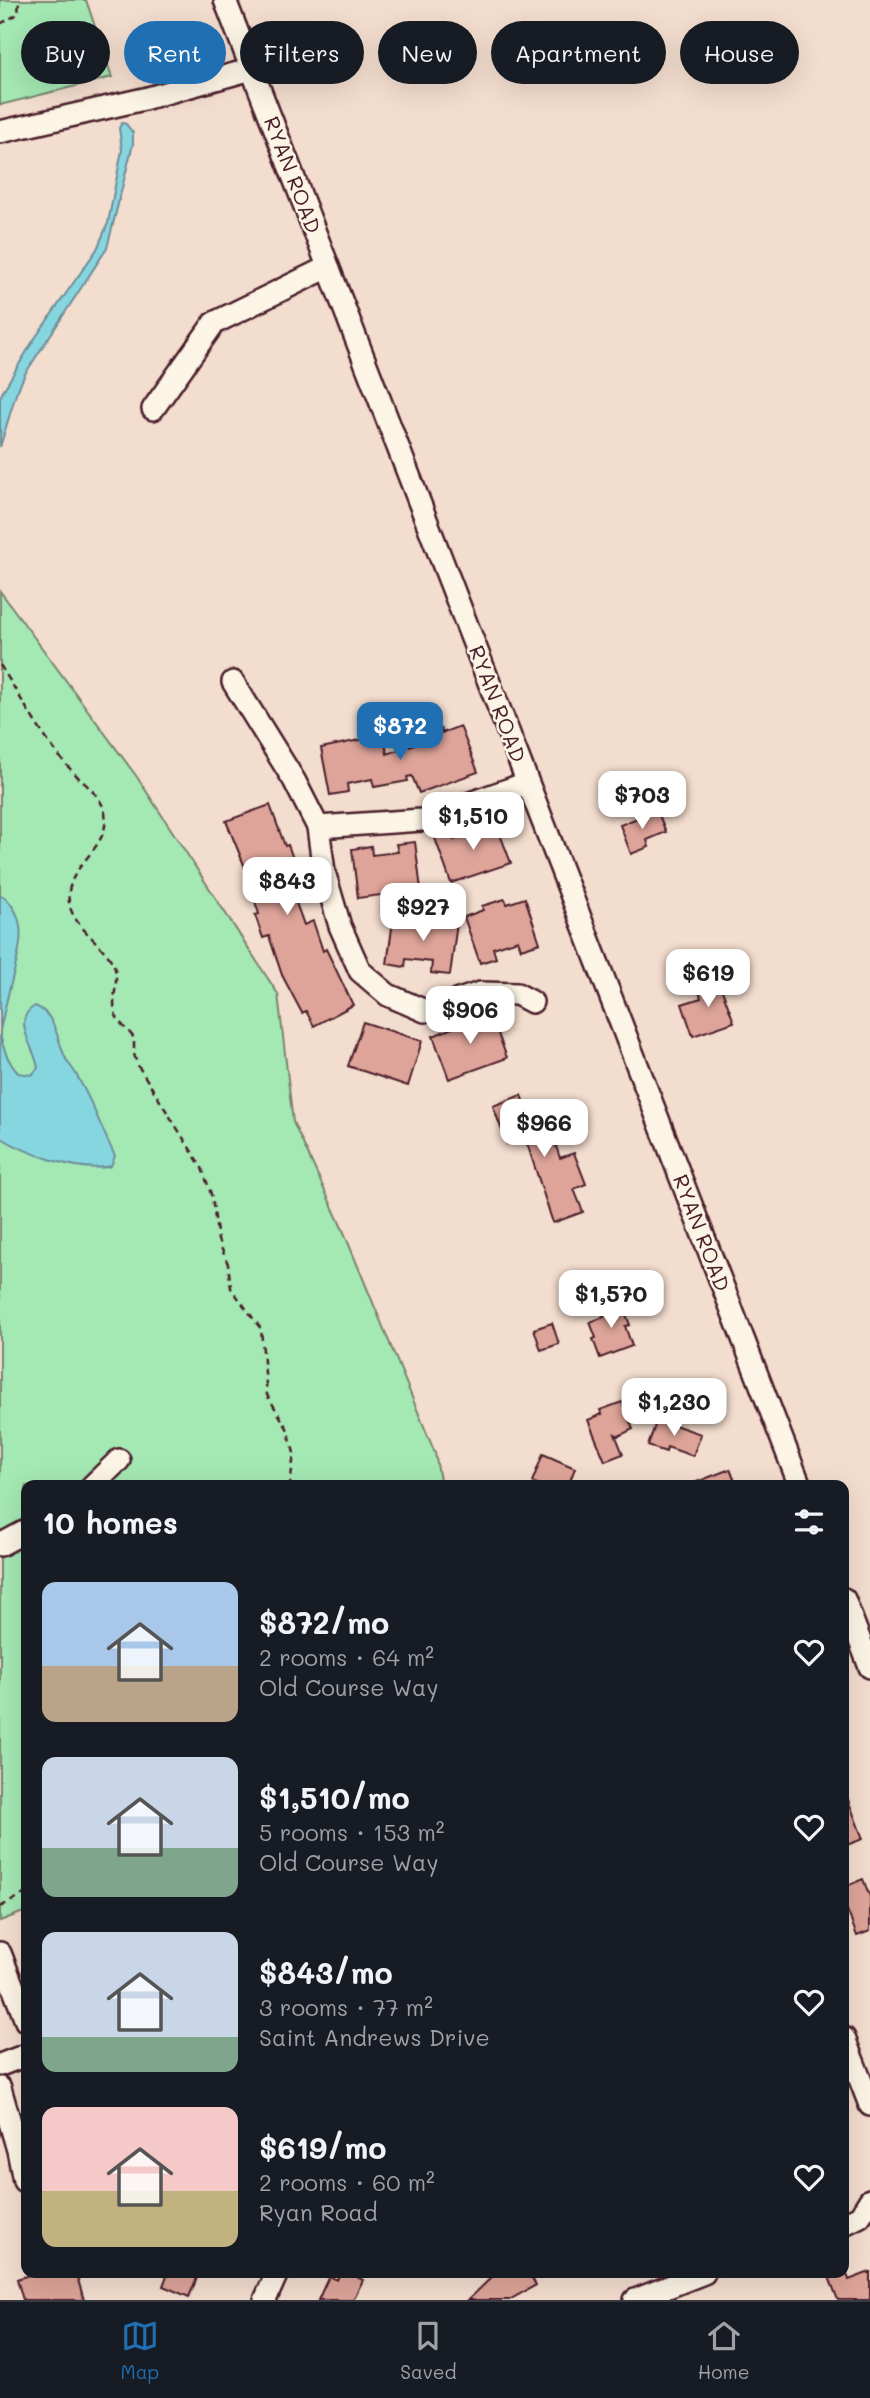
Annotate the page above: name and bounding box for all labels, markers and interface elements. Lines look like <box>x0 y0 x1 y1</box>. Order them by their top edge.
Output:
chip: Buy <box>21 21 110 84</box>
chip: Rent <box>124 21 226 84</box>
chip: Filters <box>240 21 364 84</box>
chip: New <box>378 21 477 84</box>
chip: Apartment <box>491 21 666 84</box>
chip: House <box>680 21 799 84</box>
street label: RYAN ROAD <box>259 112 328 237</box>
street label: RYAN ROAD <box>464 641 533 766</box>
pin: $872 <box>359 702 441 762</box>
text: $872 <box>373 710 427 740</box>
pin: $703 <box>601 772 683 831</box>
text: $703 <box>614 779 670 809</box>
pin: $1,510 <box>416 792 530 852</box>
text: $1,510 <box>438 800 508 830</box>
pin: $843 <box>246 858 328 917</box>
text: $843 <box>259 865 315 895</box>
pin: $927 <box>382 884 464 943</box>
text: $927 <box>396 891 450 921</box>
pin: $619 <box>667 950 749 1009</box>
text: $619 <box>682 957 734 987</box>
pin: $906 <box>429 986 511 1046</box>
text: $906 <box>442 994 498 1024</box>
pin: $966 <box>503 1100 585 1159</box>
text: $966 <box>516 1107 572 1137</box>
street label: RYAN ROAD <box>668 1170 737 1295</box>
pin: $1,570 <box>554 1270 668 1330</box>
text: $1,570 <box>575 1278 647 1308</box>
pin: $1,230 <box>617 1378 731 1438</box>
text: $1,230 <box>638 1386 710 1416</box>
text: 10 homes <box>42 1502 178 1542</box>
icon: filters <box>790 1503 828 1541</box>
text: $872/mo <box>259 1602 389 1642</box>
icon: home <box>98 1610 182 1694</box>
icon: heart <box>790 1633 828 1671</box>
text: 2 rooms · 64 m² <box>259 1642 434 1672</box>
text: Old Course Way <box>259 1672 438 1702</box>
text: $1,510/mo <box>259 1777 410 1817</box>
icon: home <box>98 1785 182 1869</box>
icon: heart <box>790 1808 828 1846</box>
text: 5 rooms · 153 m² <box>259 1817 444 1847</box>
text: Old Course Way <box>259 1847 438 1877</box>
text: $843/mo <box>259 1952 393 1992</box>
icon: home <box>98 1960 182 2044</box>
icon: heart <box>790 1983 828 2021</box>
text: 3 rooms · 77 m² <box>259 1992 433 2022</box>
text: Saint Andrews Drive <box>259 2022 490 2052</box>
text: $619/mo <box>259 2127 387 2167</box>
icon: home <box>98 2135 182 2219</box>
icon: heart <box>790 2158 828 2196</box>
text: 2 rooms · 60 m² <box>259 2167 435 2197</box>
text: Ryan Road <box>259 2197 377 2227</box>
tab: Map <box>121 2317 159 2384</box>
tab: Saved <box>400 2317 457 2384</box>
tab: Home <box>698 2317 749 2384</box>

